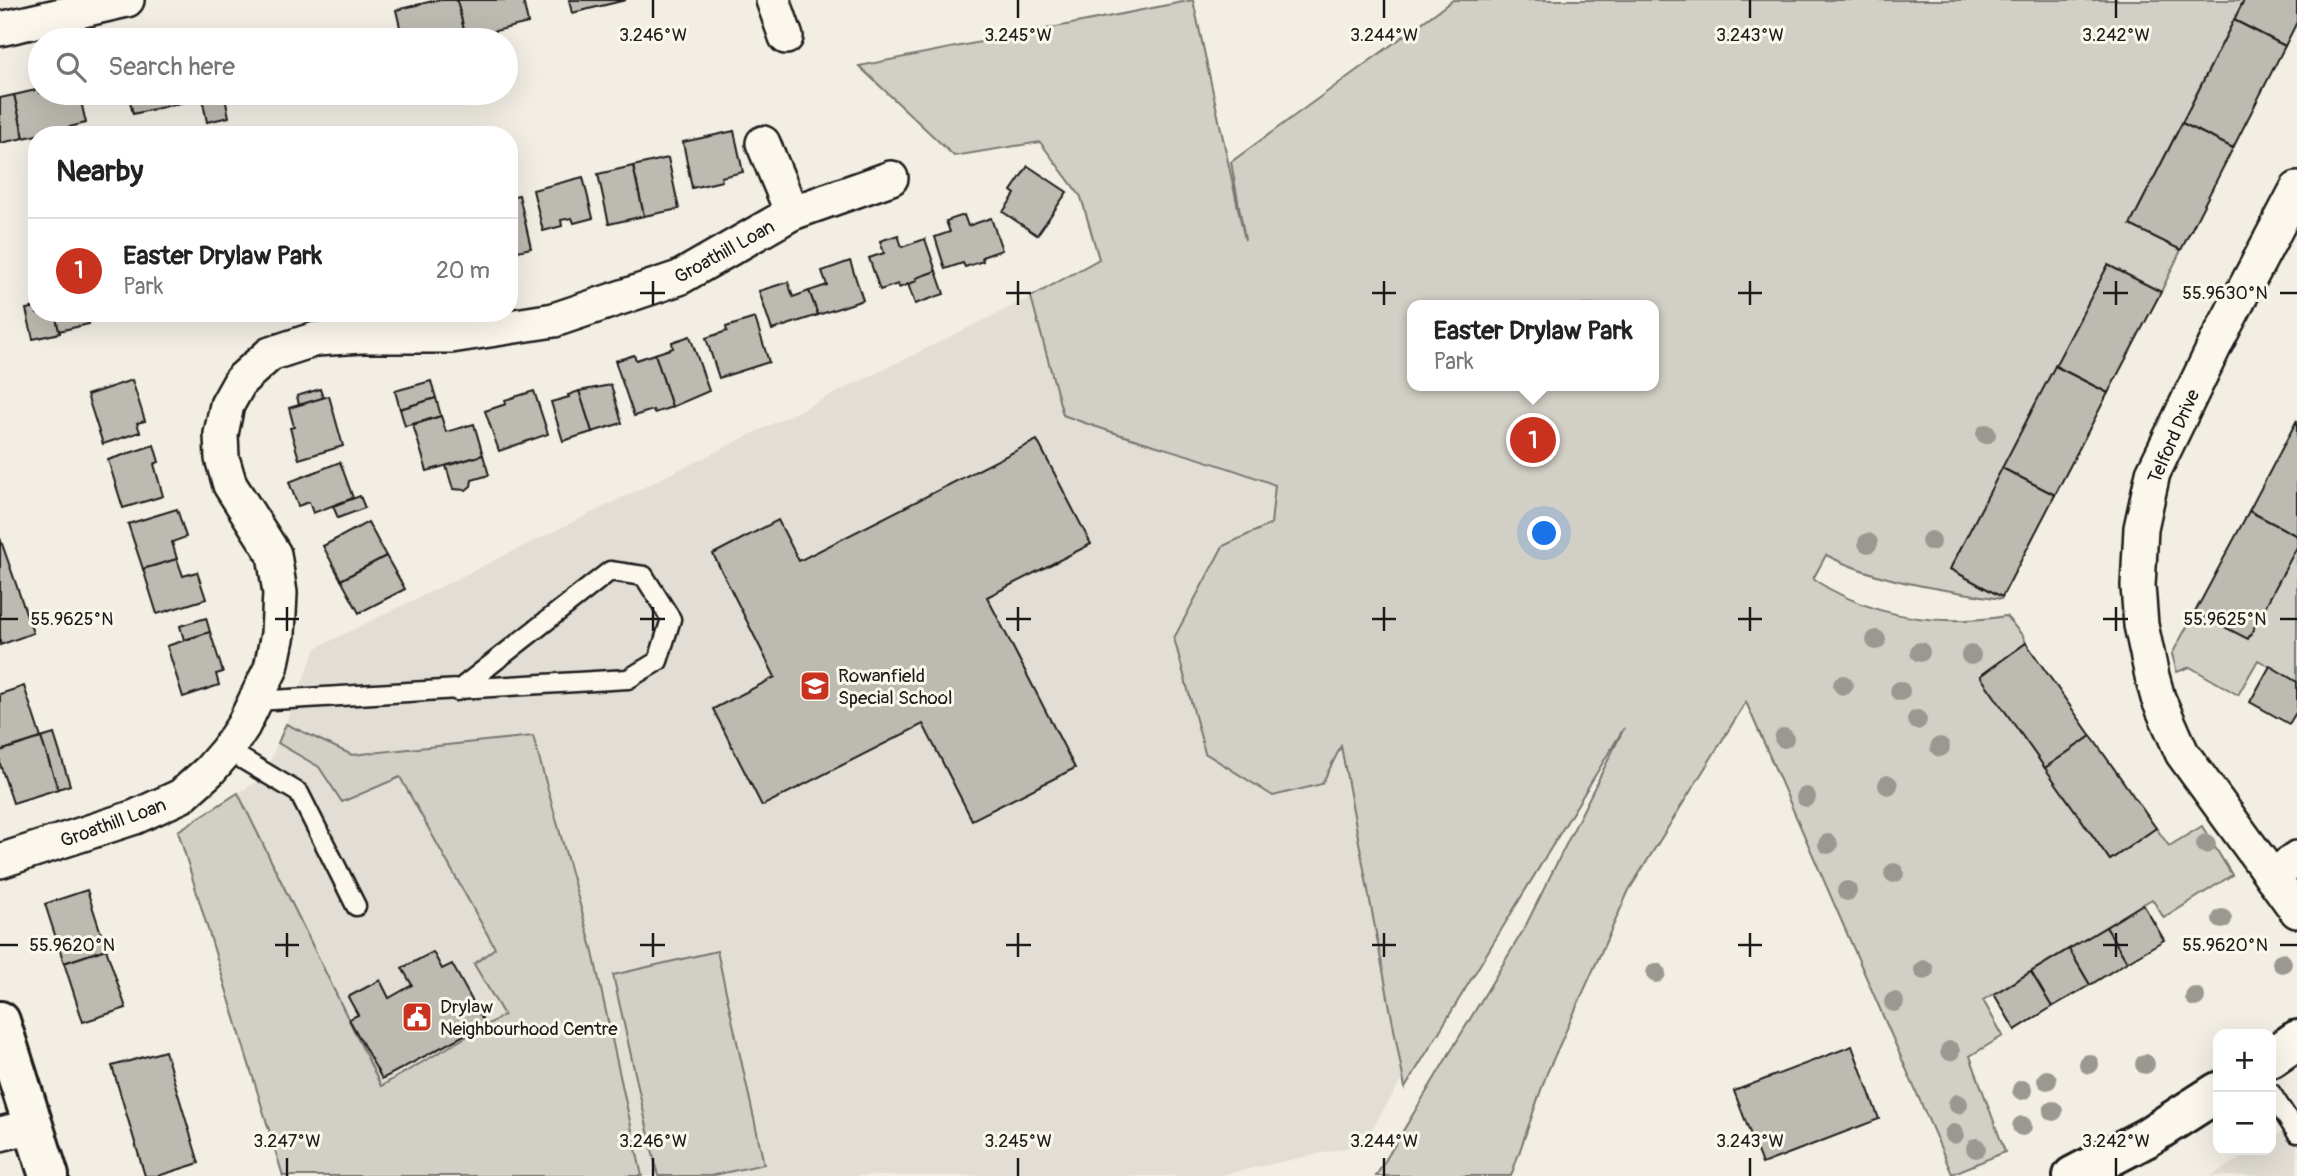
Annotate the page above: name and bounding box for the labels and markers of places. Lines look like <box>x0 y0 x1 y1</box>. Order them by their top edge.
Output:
pin: 1 <box>1510 414 1556 466</box>
place label: Rowanfield Special School <box>838 664 953 710</box>
school or university icon: Rowanfield Special School <box>798 669 832 703</box>
place label: Drylaw Neighbourhood Centre <box>440 995 618 1041</box>
public building icon: Drylaw Neighbourhood Centre <box>400 1000 434 1034</box>

